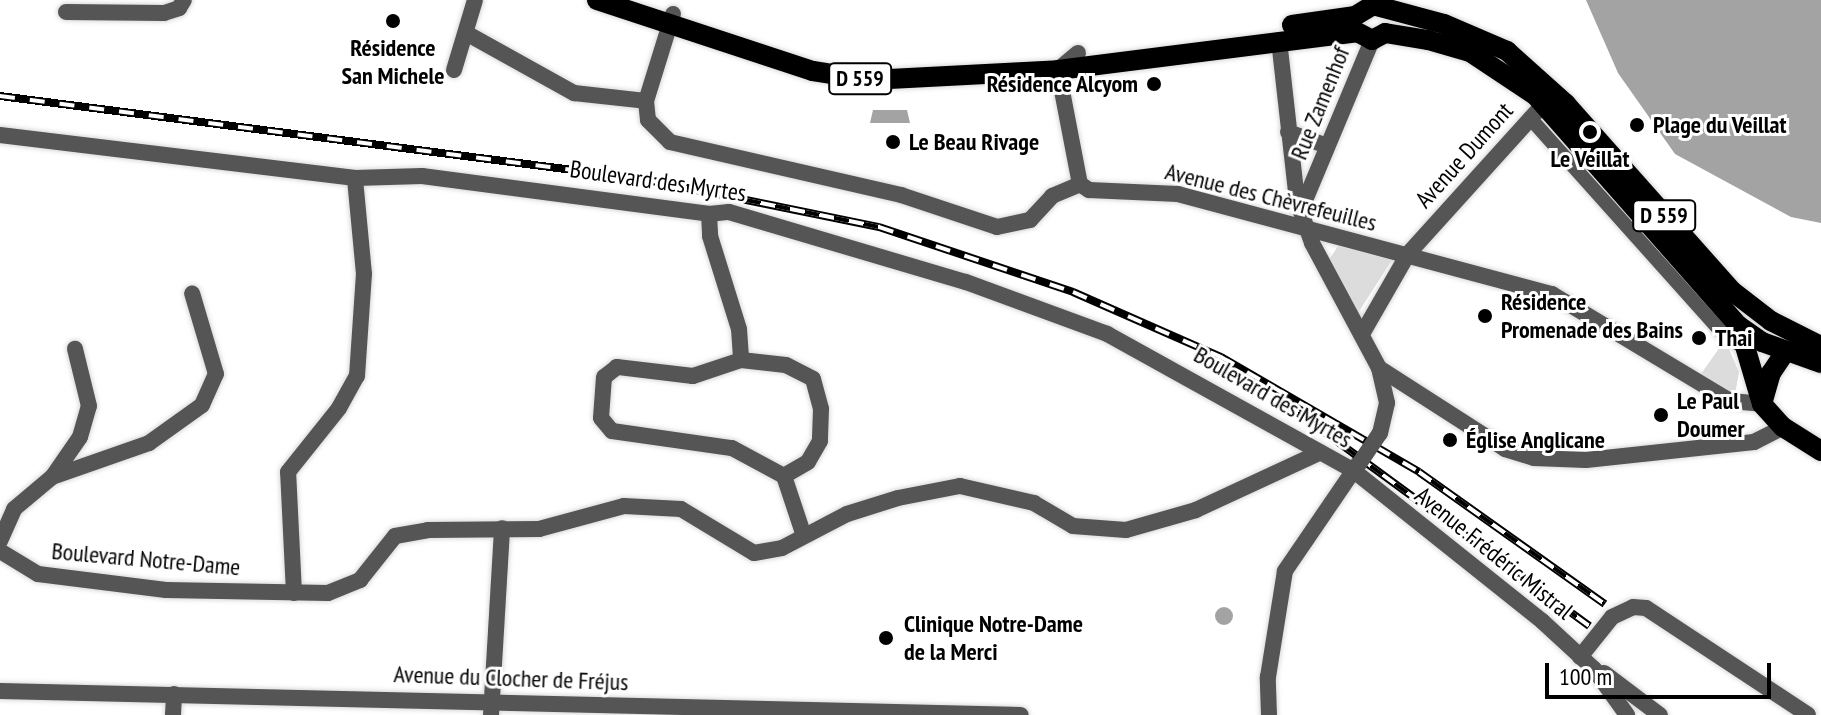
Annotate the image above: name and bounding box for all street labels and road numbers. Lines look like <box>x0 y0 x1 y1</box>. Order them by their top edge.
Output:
street label: Rue Zamenhof <box>1284 42 1356 164</box>
road number: D 559 <box>828 61 892 97</box>
street label: Avenue Dumont <box>1409 96 1519 214</box>
street label: Boulevard des Myrtes <box>568 154 748 208</box>
street label: Avenue des Chèvrefeuilles <box>1162 157 1380 237</box>
road number: D 559 <box>1632 198 1696 234</box>
street label: Boulevard des Myrtes <box>1189 340 1357 454</box>
street label: Avenue Frédéric Mistral <box>1409 480 1579 626</box>
street label: Boulevard Notre-Dame <box>50 536 242 582</box>
street label: Avenue du Clocher de Fréjus <box>393 660 629 696</box>

